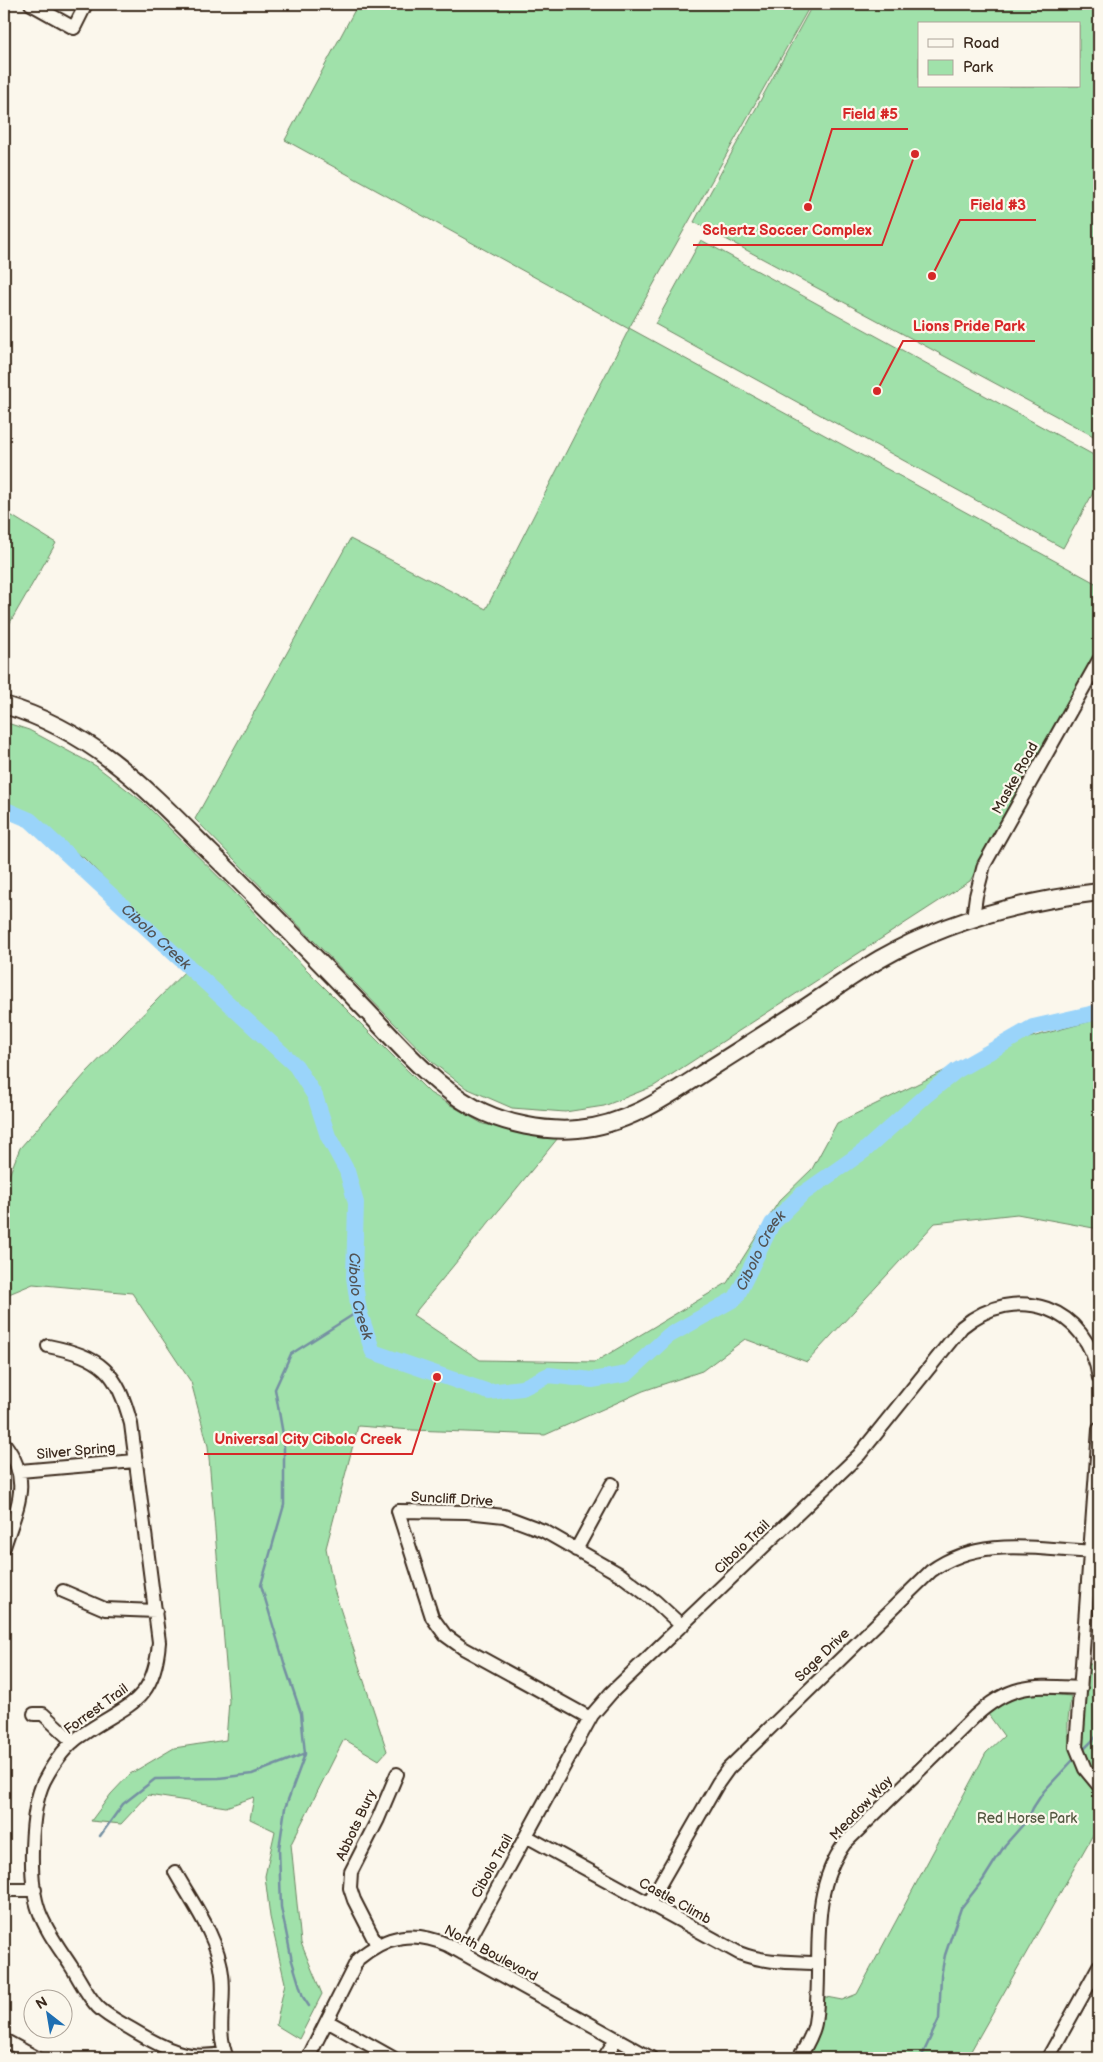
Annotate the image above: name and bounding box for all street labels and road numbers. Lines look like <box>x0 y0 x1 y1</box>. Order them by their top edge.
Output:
street label: Maske Road <box>988 739 1042 817</box>
street label: Silver Spring <box>36 1439 116 1463</box>
street label: Suncliff Drive <box>410 1488 494 1510</box>
street label: Cibolo Trail <box>711 1516 773 1578</box>
street label: Sage Drive <box>791 1625 853 1685</box>
street label: Forrest Trail <box>61 1680 131 1738</box>
street label: Meadow Way <box>826 1772 896 1844</box>
street label: Abbots Bury <box>332 1786 380 1863</box>
street label: Cibolo Trail <box>468 1831 516 1901</box>
street label: Castle Climb <box>636 1874 714 1928</box>
street label: North Boulevard <box>441 1921 541 1985</box>

